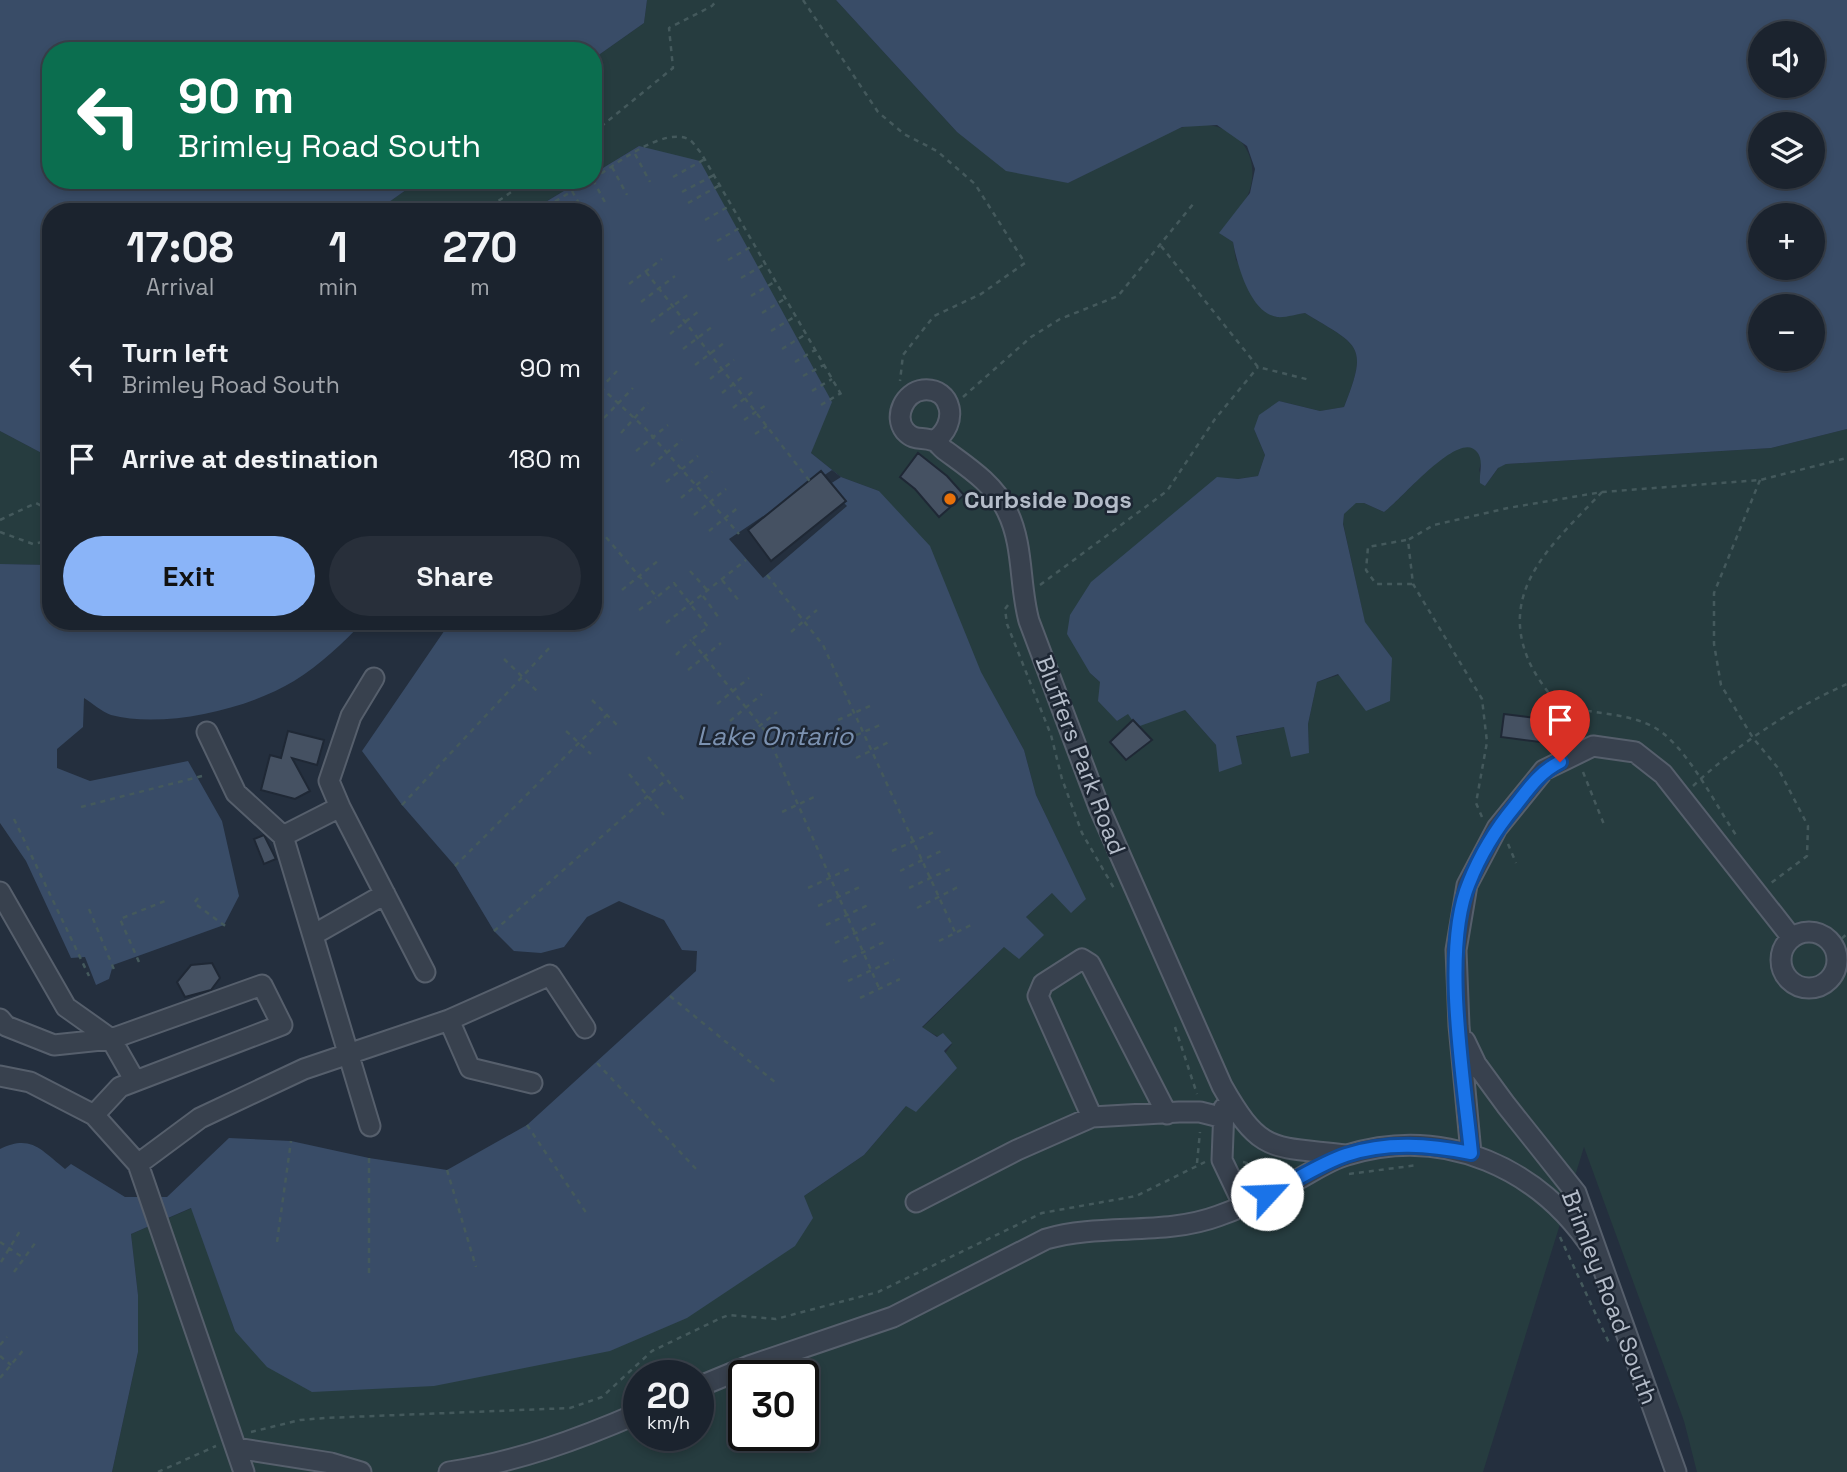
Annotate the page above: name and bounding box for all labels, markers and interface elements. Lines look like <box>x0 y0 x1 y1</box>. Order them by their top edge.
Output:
map controls <box>1748 21 1825 371</box>
button: sound <box>1748 21 1825 98</box>
text: 90 m <box>178 65 294 127</box>
icon: left <box>63 70 154 161</box>
button: layers <box>1748 112 1825 189</box>
text: Brimley Road South <box>178 126 481 166</box>
button: + <box>1748 203 1825 280</box>
text: 17:08 <box>127 221 234 274</box>
text: 1 <box>329 221 348 274</box>
text: 270 <box>443 221 517 274</box>
text: Arrival <box>146 272 214 302</box>
text: min <box>318 272 358 302</box>
text: m <box>470 272 490 302</box>
button: − <box>1748 294 1825 371</box>
text: Turn left <box>122 336 229 370</box>
icon: left <box>63 349 101 387</box>
text: 90 m <box>519 351 581 385</box>
text: Brimley Road South <box>122 370 340 400</box>
icon: arrive <box>63 440 101 478</box>
text: Arrive at destination <box>122 442 379 476</box>
text: 180 m <box>508 442 581 476</box>
place label: Curbside Dogs <box>964 484 1132 515</box>
marker: Curbside Dogs <box>942 491 958 507</box>
button: Exit <box>63 536 315 616</box>
button: Share <box>329 536 581 616</box>
street label: Bluffers Park Road <box>1029 651 1133 859</box>
pin <box>1530 690 1590 762</box>
icon: arrive <box>1541 701 1579 739</box>
water label: Lake Ontario <box>697 719 854 753</box>
position arrow <box>1230 1157 1304 1231</box>
street label: Brimley Road South <box>1555 1185 1665 1409</box>
speed limit sign: 30 <box>728 1360 819 1451</box>
text: 20 <box>647 1374 690 1418</box>
text: km/h <box>647 1411 690 1434</box>

